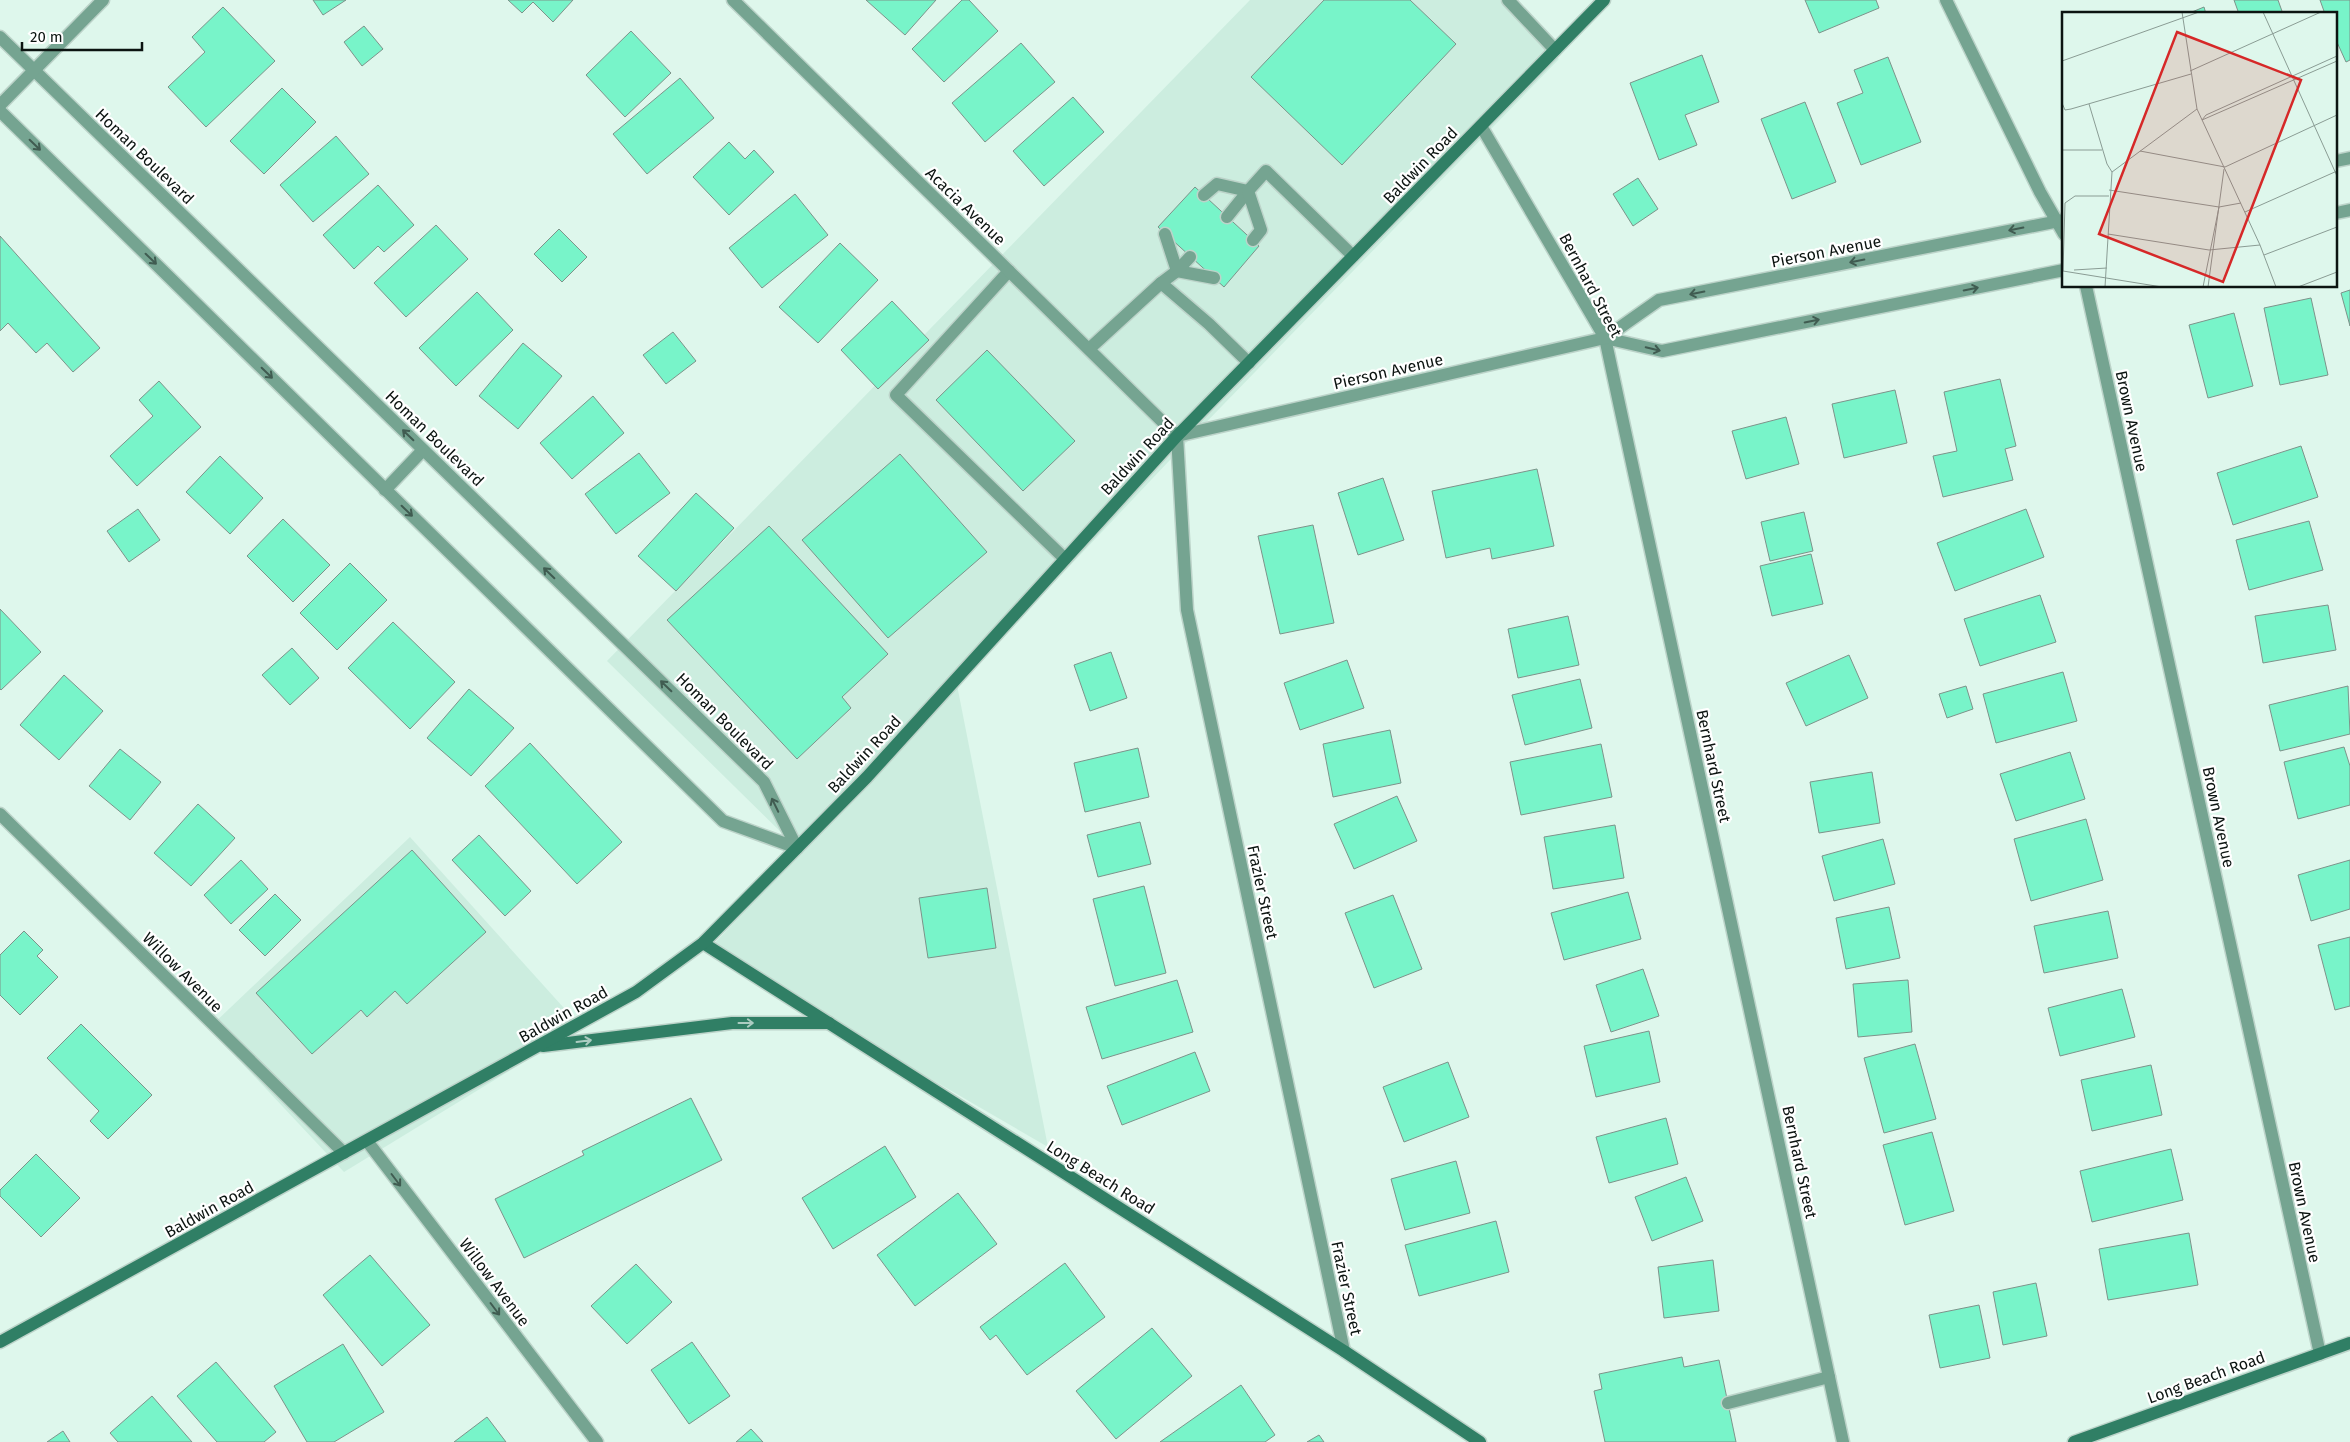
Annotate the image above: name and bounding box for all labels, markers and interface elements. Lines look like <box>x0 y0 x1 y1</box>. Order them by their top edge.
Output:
inset map <box>2062 12 2338 288</box>
scale bar <box>22 20 142 52</box>
text: 20 m <box>30 28 63 46</box>
street label: Homan Boulevard <box>91 105 198 208</box>
street label: Baldwin Road <box>1379 123 1462 208</box>
one-way arrow <box>29 139 41 151</box>
street label: Acacia Avenue <box>922 164 1010 249</box>
one-way arrow <box>2008 225 2024 235</box>
street label: Bernhard Street <box>1555 230 1626 341</box>
street label: Pierson Avenue <box>1769 231 1883 272</box>
one-way arrow <box>144 253 157 265</box>
one-way arrow <box>1849 257 1865 266</box>
one-way arrow <box>1963 283 1979 293</box>
one-way arrow <box>1690 288 1706 298</box>
one-way arrow <box>1804 315 1820 325</box>
one-way arrow <box>1645 345 1661 354</box>
street label: Pierson Avenue <box>1331 350 1445 393</box>
one-way arrow <box>260 367 273 379</box>
street label: Brown Avenue <box>2112 369 2152 473</box>
street label: Homan Boulevard <box>381 387 488 490</box>
street label: Baldwin Road <box>1097 414 1178 499</box>
one-way arrow <box>402 429 414 441</box>
one-way arrow <box>401 505 413 517</box>
one-way arrow <box>543 567 556 579</box>
street label: Homan Boulevard <box>672 669 777 774</box>
one-way arrow <box>659 680 672 692</box>
street label: Bernhard Street <box>1692 708 1735 825</box>
street label: Baldwin Road <box>824 712 905 797</box>
street label: Brown Avenue <box>2199 765 2239 869</box>
one-way arrow <box>770 797 780 812</box>
street label: Frazier Street <box>1243 843 1282 941</box>
street label: Willow Avenue <box>139 928 227 1016</box>
street label: Baldwin Road <box>515 982 611 1047</box>
one-way arrow <box>738 1018 754 1028</box>
one-way arrow <box>576 1036 592 1046</box>
street label: Bernhard Street <box>1778 1104 1821 1221</box>
street label: Long Beach Road <box>1043 1137 1158 1218</box>
street label: Brown Avenue <box>2285 1160 2325 1264</box>
one-way arrow <box>391 1173 401 1187</box>
street label: Baldwin Road <box>161 1177 257 1242</box>
street label: Willow Avenue <box>455 1235 534 1330</box>
street label: Frazier Street <box>1327 1239 1366 1337</box>
one-way arrow <box>490 1302 500 1316</box>
street label: Long Beach Road <box>2145 1347 2268 1408</box>

